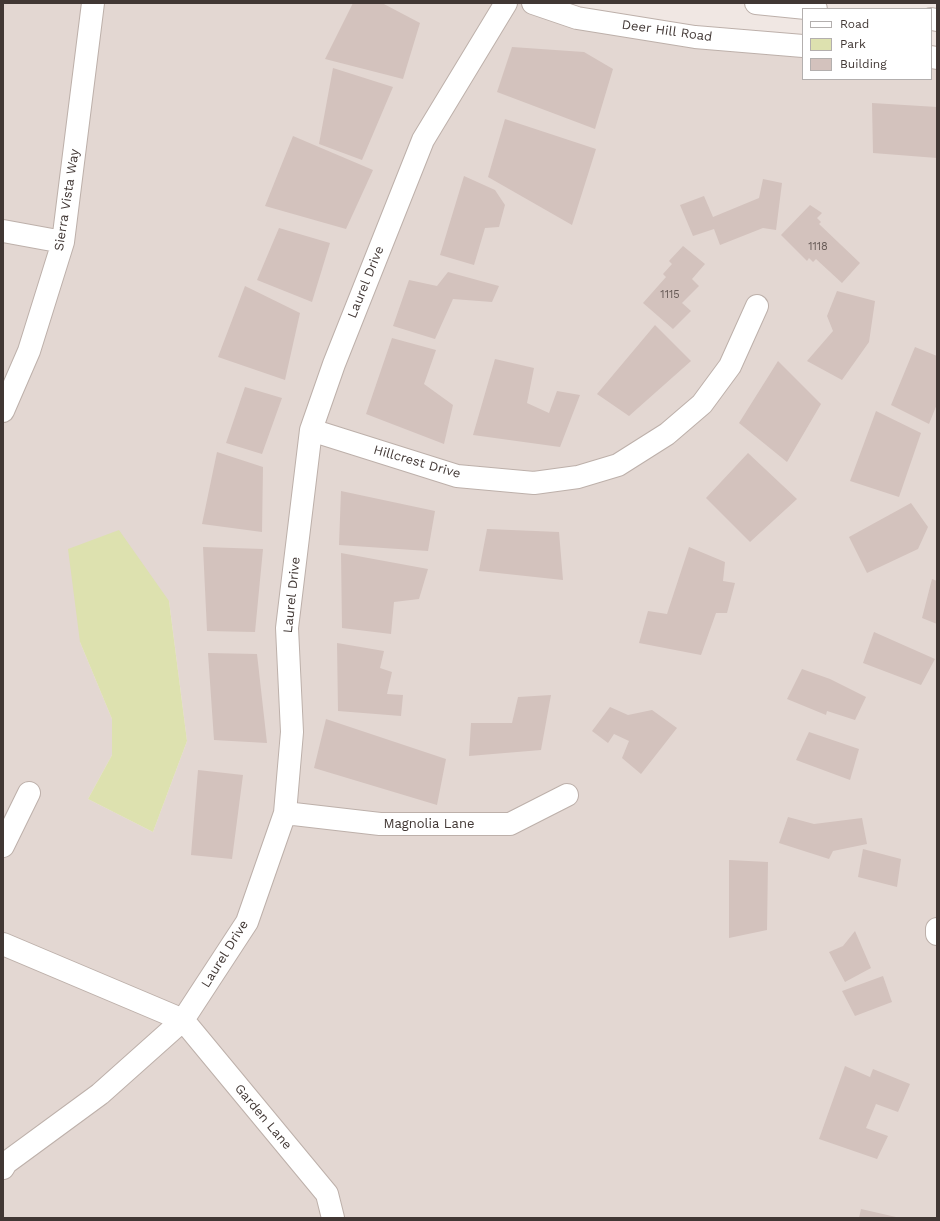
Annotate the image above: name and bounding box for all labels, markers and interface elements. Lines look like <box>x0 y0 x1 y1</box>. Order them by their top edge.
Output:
legend <box>802 8 932 80</box>
street label: Deer Hill Road <box>621 17 713 45</box>
text: Road <box>840 17 869 31</box>
text: Park <box>840 37 866 51</box>
text: Building <box>840 57 887 71</box>
street label: Sierra Vista Way <box>51 148 83 252</box>
house number: 1118 <box>808 240 828 254</box>
street label: Laurel Drive <box>344 244 388 320</box>
house number: 1115 <box>660 288 680 302</box>
street label: Hillcrest Drive <box>372 442 462 482</box>
street label: Laurel Drive <box>280 556 304 634</box>
street label: Magnolia Lane <box>383 816 475 832</box>
street label: Laurel Drive <box>198 917 252 991</box>
street label: Garden Lane <box>231 1081 295 1153</box>

